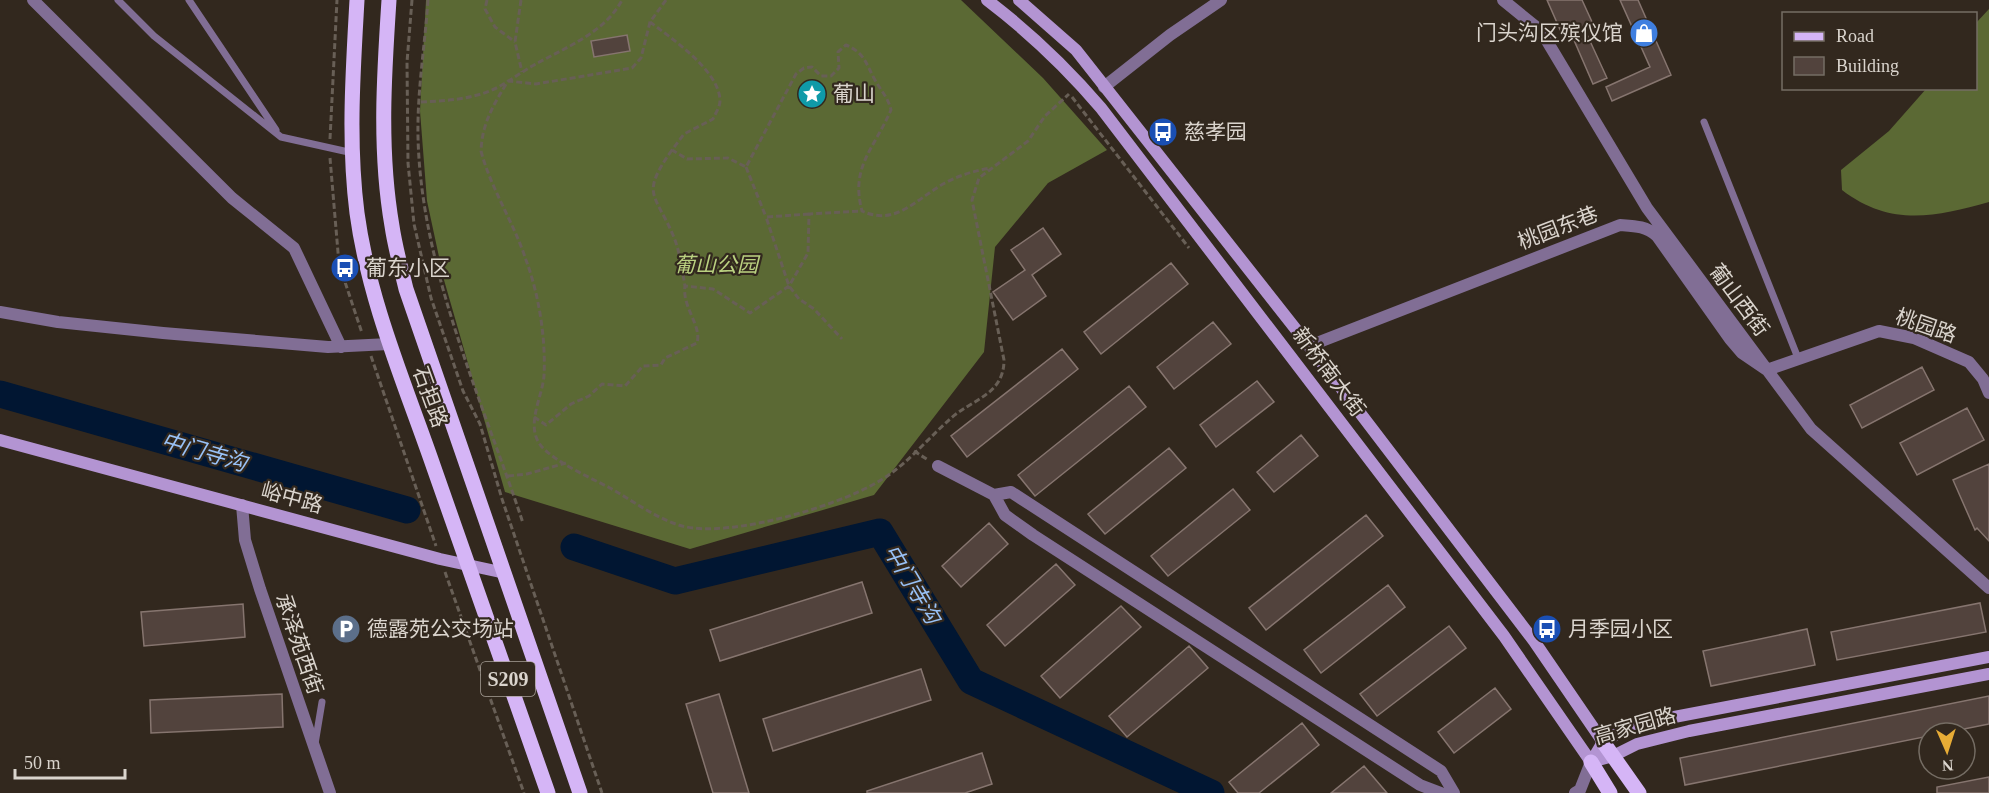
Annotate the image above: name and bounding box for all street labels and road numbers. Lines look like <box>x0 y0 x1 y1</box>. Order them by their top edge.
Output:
street label: 桃园东巷 <box>1514 202 1602 254</box>
street label: 葡山西街 <box>1704 259 1774 341</box>
street label: 桃园路 <box>1892 304 1960 348</box>
street label: 新桥南大街 <box>1288 323 1370 421</box>
street label: 石担路 <box>408 363 452 431</box>
street label: 峪中路 <box>258 478 326 518</box>
street label: 承泽苑西街 <box>271 590 327 698</box>
road number: S209 <box>481 662 535 696</box>
street label: 高家园路 <box>1591 703 1679 749</box>

